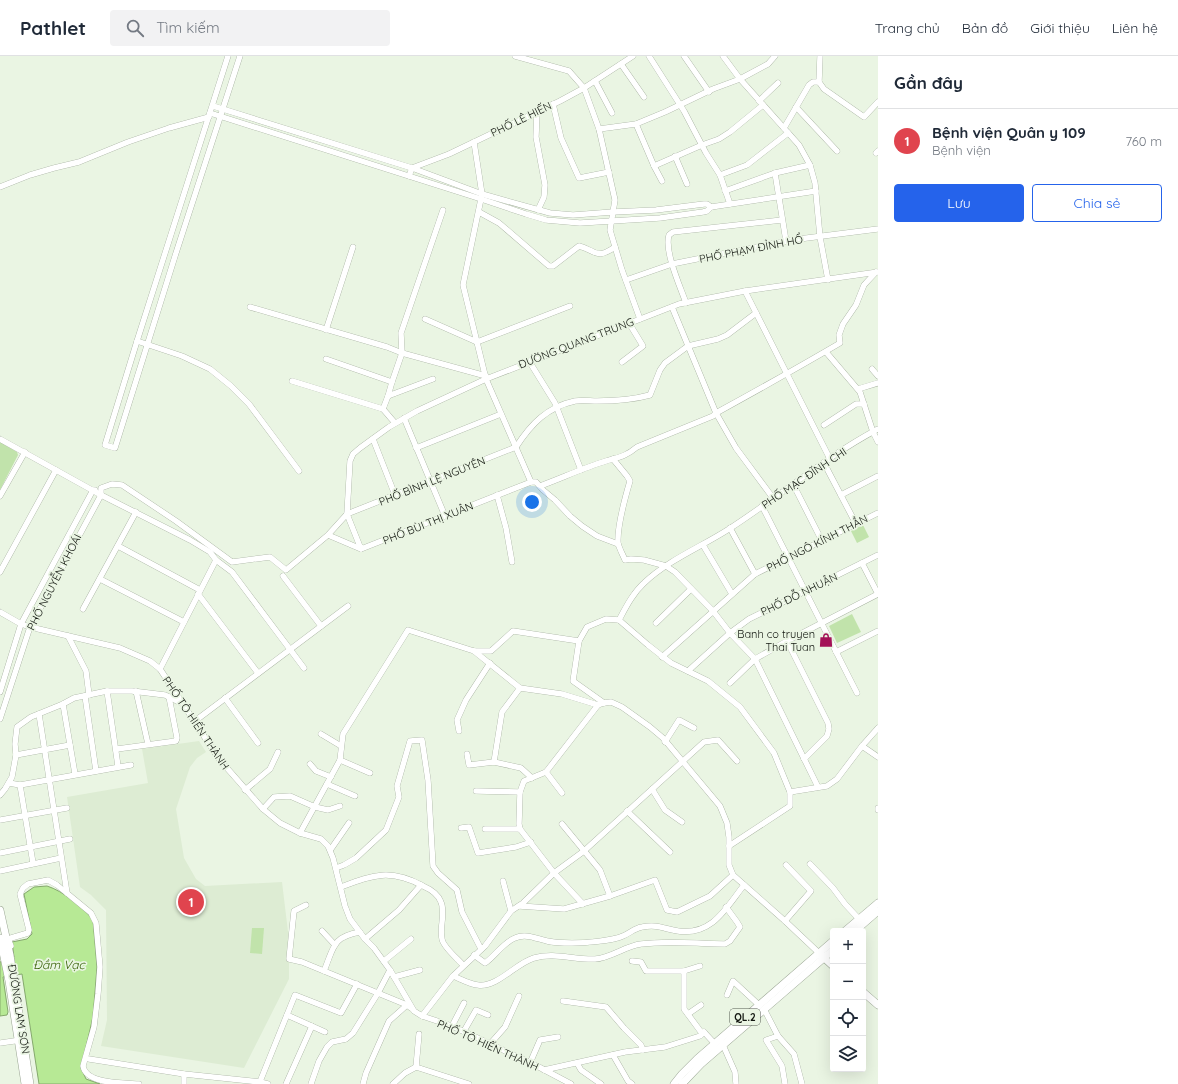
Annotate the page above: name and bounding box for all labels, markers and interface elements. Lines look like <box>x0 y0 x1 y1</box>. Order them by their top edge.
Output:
search box <box>110 10 390 46</box>
text: Pathlet <box>20 16 86 40</box>
icon: search <box>124 17 146 39</box>
text: Tìm kiếm <box>156 18 220 37</box>
text: Trang chủ <box>875 19 940 37</box>
text: Bản đồ <box>962 19 1008 37</box>
text: Giới thiệu <box>1030 19 1090 37</box>
text: Liên hệ <box>1112 19 1158 37</box>
text: Gần đây <box>894 72 963 93</box>
street label: PHỐ LÊ HIẾN <box>488 98 554 140</box>
text: Bệnh viện Quân y 109 <box>932 123 1086 142</box>
text: 1 <box>904 133 910 149</box>
text: 760 m <box>1126 133 1162 149</box>
text: Bệnh viện <box>932 142 991 158</box>
button: Lưu <box>894 184 1024 222</box>
button: Chia sẻ <box>1032 184 1162 222</box>
street label: PHỐ PHẠM ĐỈNH HỔ <box>698 231 804 266</box>
street label: ĐƯỜNG QUANG TRUNG <box>516 315 636 371</box>
street label: PHỐ MẠC ĐĨNH CHI <box>759 444 849 512</box>
street label: PHỐ BÌNH LỆ NGUYÊN <box>377 453 487 509</box>
your location <box>522 492 542 512</box>
street label: PHỐ BÙI THỊ XUÂN <box>381 498 475 548</box>
street label: PHỐ NGÔ KÍNH THẦN <box>764 510 870 575</box>
street label: PHỐ NGUYỄN KHOÁI <box>23 531 84 633</box>
street label: PHỐ ĐỖ NHUẬN <box>758 568 840 619</box>
place label: Banh co truyen Thai Tuan <box>737 627 815 654</box>
shop icon: Banh co truyen Thai Tuan <box>818 632 834 648</box>
street label: PHỐ TÔ HIẾN THÀNH <box>160 674 232 772</box>
pin: 1 <box>178 887 204 917</box>
map controls <box>830 928 866 1072</box>
button: + <box>830 928 866 964</box>
water label: Đầm Vạc <box>33 957 86 972</box>
street label: ĐƯỜNG LAM SƠN <box>5 963 33 1055</box>
button: − <box>830 964 866 1000</box>
button: locate <box>830 1000 866 1036</box>
road number: QL.2 <box>730 1009 760 1025</box>
street label: PHỐ TÔ HIẾN THÀNH <box>435 1016 541 1074</box>
button: layers <box>830 1036 866 1072</box>

